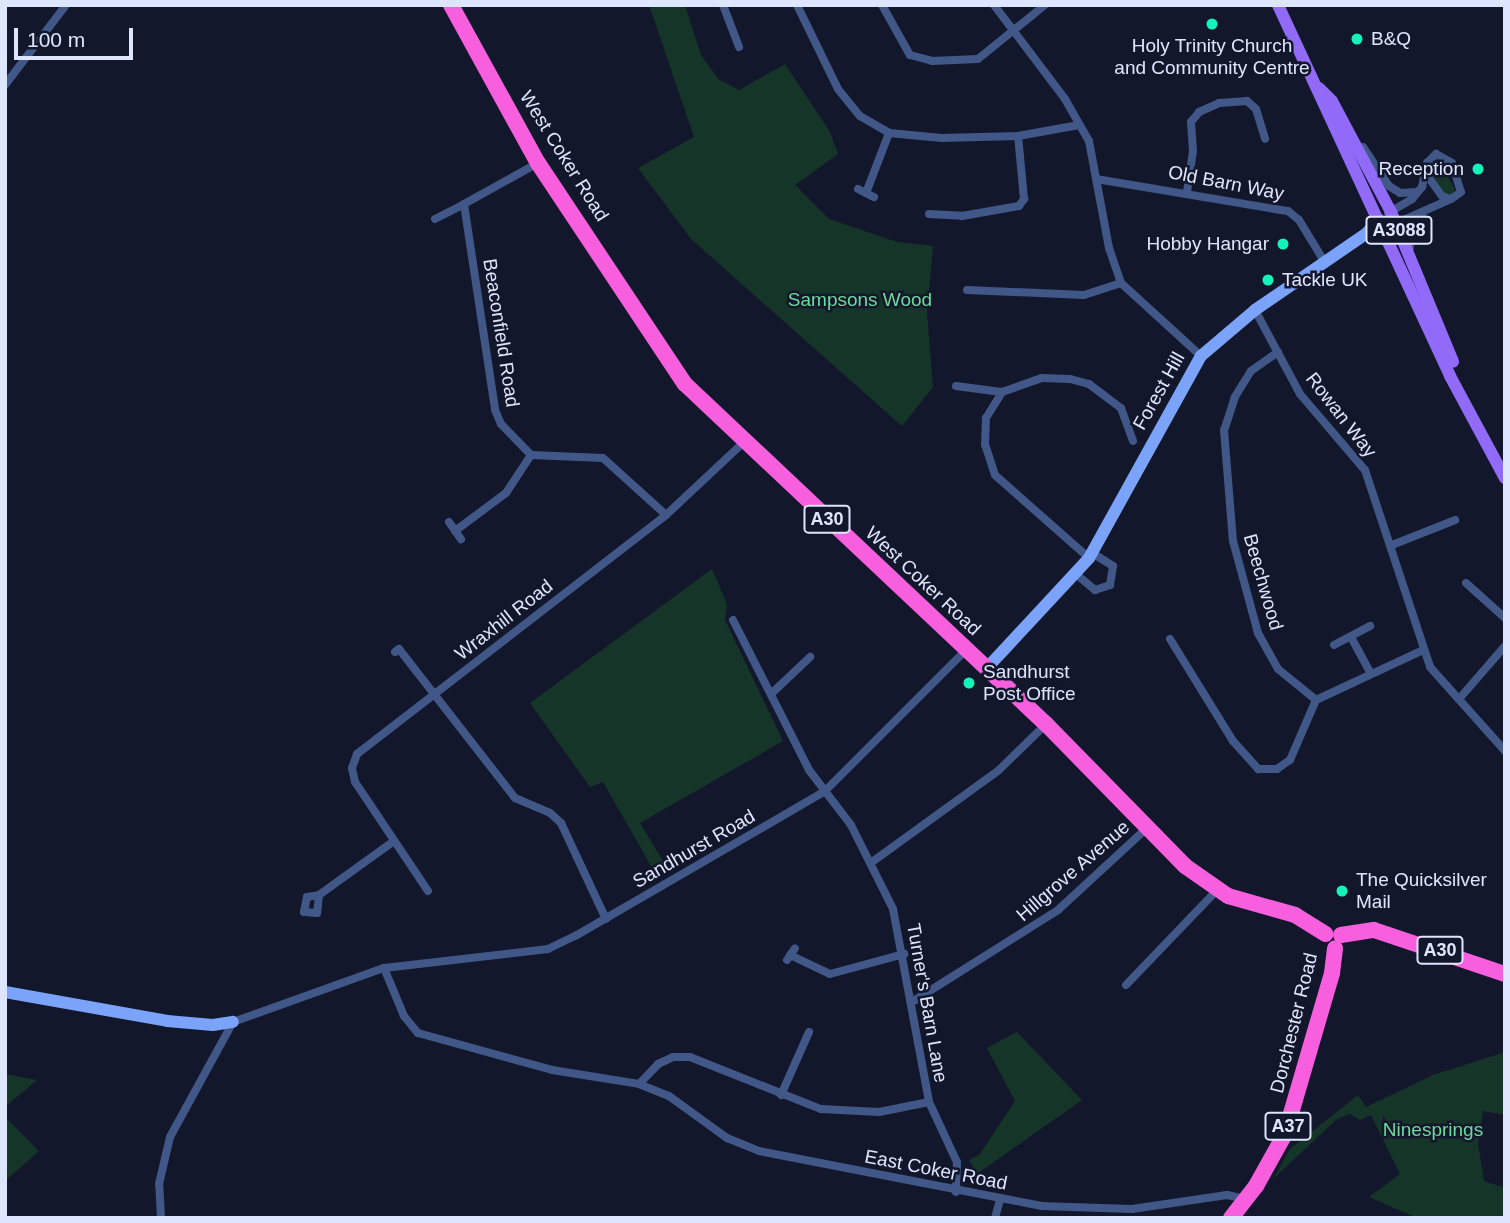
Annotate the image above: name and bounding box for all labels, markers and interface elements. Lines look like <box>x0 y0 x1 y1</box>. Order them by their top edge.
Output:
scale bar <box>18 14 136 58</box>
marker: Holy Trinity Church and Community Centre <box>1204 16 1220 32</box>
text: 100 m <box>27 28 85 51</box>
place label: B&Q <box>1371 28 1411 50</box>
marker: B&Q <box>1349 31 1365 47</box>
place label: Holy Trinity Church and Community Centre <box>1114 35 1310 79</box>
street label: West Coker Road <box>515 87 613 225</box>
place label: Reception <box>1378 158 1464 180</box>
street label: Old Barn Way <box>1166 161 1286 205</box>
marker: Reception <box>1470 161 1486 177</box>
road number: A3088 <box>1364 215 1434 244</box>
place label: Hobby Hangar <box>1146 233 1269 255</box>
marker: Hobby Hangar <box>1275 236 1291 252</box>
street label: Beaconfield Road <box>478 257 524 409</box>
place label: Tackle UK <box>1282 269 1368 291</box>
marker: Tackle UK <box>1260 272 1276 288</box>
park label: Sampsons Wood <box>788 289 932 311</box>
street label: Forest Hill <box>1128 348 1190 434</box>
street label: Rowan Way <box>1301 368 1381 462</box>
road number: A30 <box>802 504 852 534</box>
street label: West Coker Road <box>861 522 985 640</box>
street label: Beechwood <box>1238 531 1288 633</box>
street label: Wraxhill Road <box>451 575 557 665</box>
place label: Sandhurst Post Office <box>983 661 1076 705</box>
marker: Sandhurst Post Office <box>961 675 977 691</box>
street label: Sandhurst Road <box>629 805 759 893</box>
street label: Hillgrove Avenue <box>1011 815 1135 927</box>
place label: The Quicksilver Mail <box>1356 869 1487 913</box>
marker: The Quicksilver Mail <box>1334 883 1350 899</box>
street label: Turner's Barn Lane <box>902 922 952 1084</box>
road number: A30 <box>1416 936 1464 965</box>
street label: Dorchester Road <box>1266 951 1322 1095</box>
road number: A37 <box>1264 1112 1312 1140</box>
park label: Ninesprings <box>1383 1119 1483 1141</box>
street label: East Coker Road <box>863 1145 1009 1195</box>

